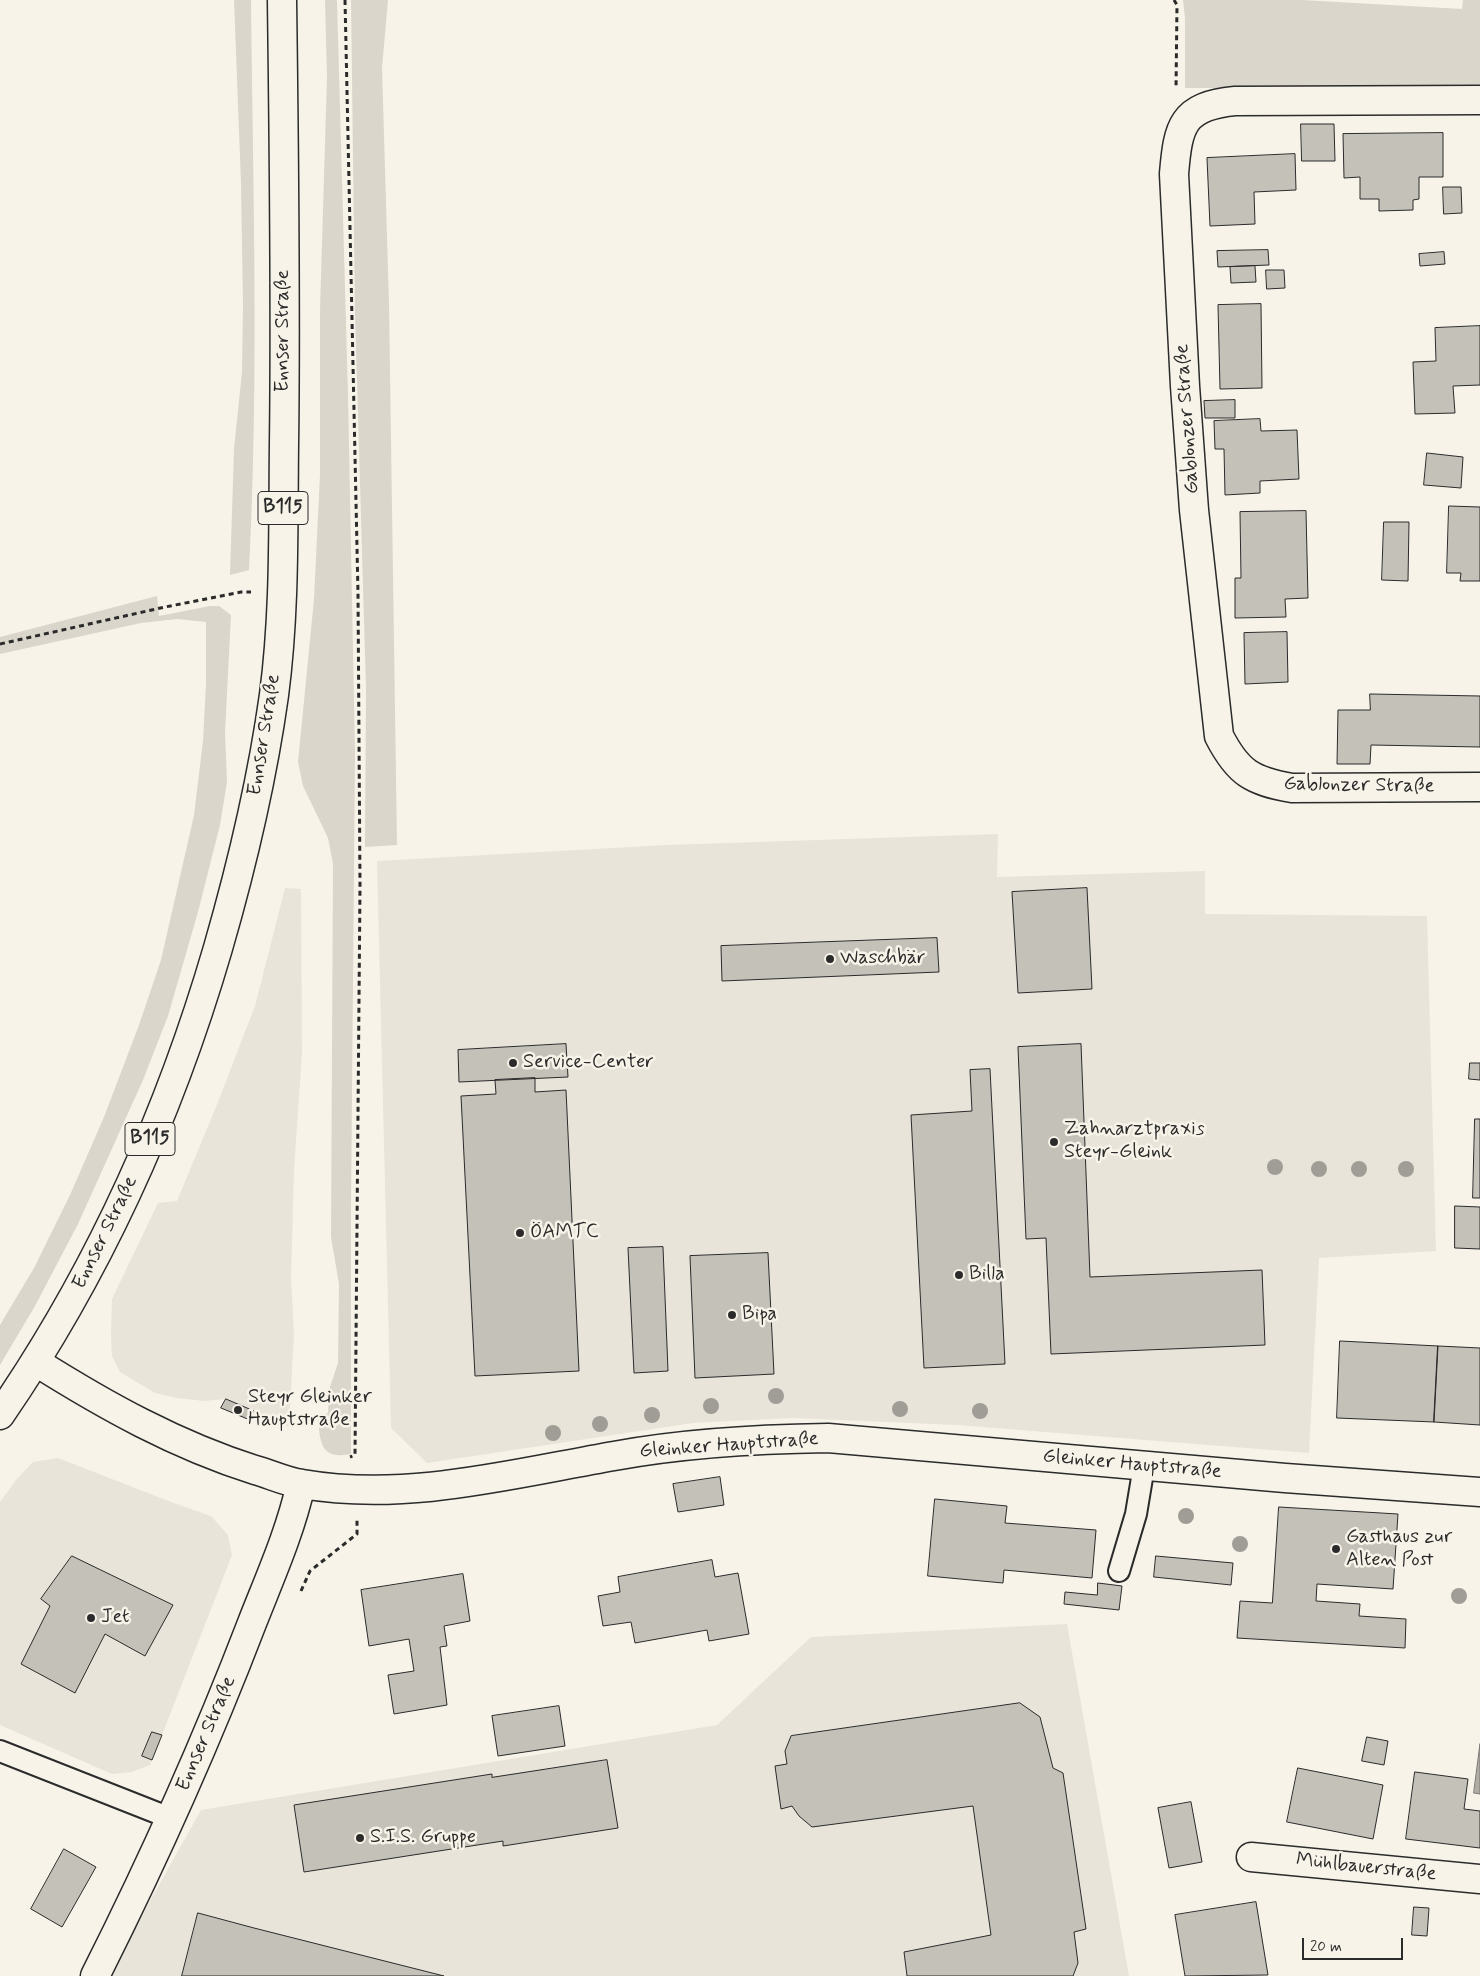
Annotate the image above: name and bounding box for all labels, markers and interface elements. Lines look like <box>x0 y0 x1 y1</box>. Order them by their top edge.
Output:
street label: Ennser Straße <box>272 270 296 392</box>
street label: Gablonzer Straße <box>1171 343 1205 495</box>
road number: B115 <box>258 492 308 524</box>
street label: Ennser Straße <box>244 673 286 797</box>
street label: Gablonzer Straße <box>1283 773 1435 799</box>
place label: Waschbär <box>840 947 926 971</box>
marker: Waschbär <box>824 953 836 965</box>
place label: Service-Center <box>523 1051 654 1075</box>
marker: Service-Center <box>507 1057 519 1069</box>
place label: Zahnarztpraxis Steyr-Gleink <box>1064 1118 1204 1165</box>
road number: B115 <box>125 1122 175 1156</box>
marker: Zahnarztpraxis Steyr-Gleink <box>1048 1136 1060 1148</box>
street label: Ennser Straße <box>68 1173 144 1293</box>
place label: ÖAMTC <box>530 1221 599 1245</box>
marker: ÖAMTC <box>514 1227 526 1239</box>
place label: Billa <box>969 1263 1005 1287</box>
marker: Billa <box>953 1269 965 1281</box>
place label: Bipa <box>742 1303 777 1327</box>
marker: Bipa <box>726 1309 738 1321</box>
place label: Steyr Gleinker Hauptstraße <box>248 1386 372 1433</box>
marker: Steyr Gleinker Hauptstraße <box>232 1404 244 1416</box>
street label: Gleinker Hauptstraße <box>639 1428 819 1464</box>
street label: Gleinker Hauptstraße <box>1041 1445 1223 1485</box>
place label: Gasthaus zur Alten Post <box>1346 1526 1452 1573</box>
marker: Gasthaus zur Alten Post <box>1330 1543 1342 1555</box>
place label: Jet <box>101 1606 130 1630</box>
marker: Jet <box>85 1612 97 1624</box>
street label: Ennser Straße <box>172 1673 242 1795</box>
place label: S.I.S. Gruppe <box>370 1826 476 1850</box>
marker: S.I.S. Gruppe <box>354 1832 366 1844</box>
street label: Mühlbauerstraße <box>1295 1849 1437 1887</box>
scale bar <box>1305 1928 1406 1960</box>
text: 20 m <box>1310 1937 1342 1957</box>

